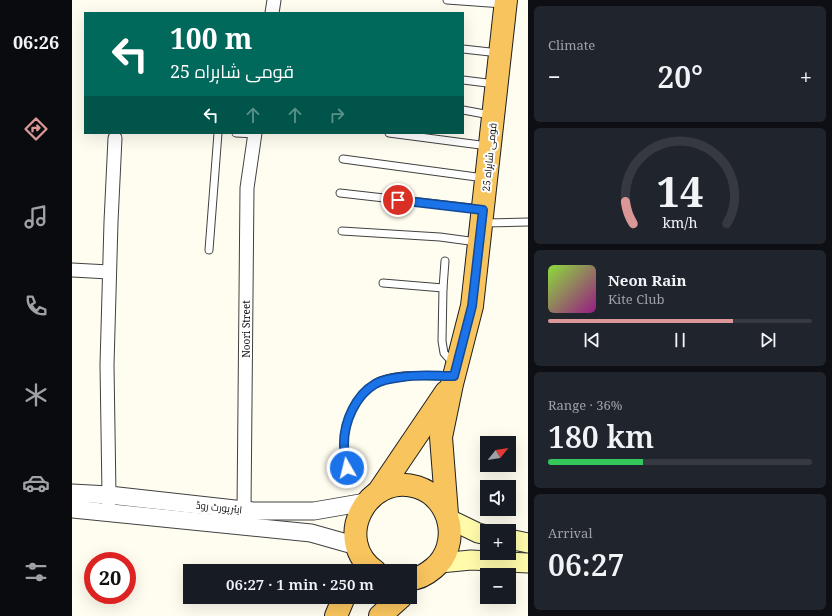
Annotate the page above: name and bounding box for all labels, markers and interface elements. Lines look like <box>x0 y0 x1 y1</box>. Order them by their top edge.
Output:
text: 100 m <box>170 19 252 57</box>
icon: left <box>104 28 156 80</box>
text: 06:26 <box>13 30 59 54</box>
text: Climate <box>548 36 595 54</box>
text: 20° <box>657 56 703 97</box>
text: قومی شاہراہ 25 <box>170 59 294 83</box>
text: − <box>548 61 561 91</box>
text: + <box>800 61 812 91</box>
icon: left <box>200 104 222 126</box>
icon: ahead <box>242 104 264 126</box>
icon: ahead <box>284 104 306 126</box>
icon: right <box>326 104 348 126</box>
icon: directions <box>22 115 50 143</box>
street label: قومی شاہراہ 25 <box>478 122 500 192</box>
text: 14 <box>656 163 704 219</box>
pin <box>381 183 415 217</box>
icon: arrive <box>387 189 409 211</box>
icon: music <box>22 203 50 231</box>
text: km/h <box>662 213 698 232</box>
text: Neon Rain <box>608 270 686 290</box>
text: Kite Club <box>608 290 664 308</box>
icon: phone <box>22 292 50 320</box>
street label: Noori Street <box>239 300 253 358</box>
icon: previous <box>581 329 603 351</box>
icon: pause <box>669 329 691 351</box>
icon: next <box>757 329 779 351</box>
icon: climate <box>22 381 50 409</box>
text: Range · 36% <box>548 396 622 414</box>
text: 180 km <box>548 416 654 457</box>
north arrow <box>480 436 516 472</box>
map controls <box>480 436 516 604</box>
position arrow <box>326 447 368 489</box>
icon: car <box>22 469 50 497</box>
button: sound <box>480 480 516 516</box>
street label: ایئرپورٹ روڈ <box>195 498 243 516</box>
button: + <box>480 524 516 560</box>
text: Arrival <box>548 524 592 542</box>
text: 06:27 <box>548 544 624 585</box>
speed limit sign: 20 <box>84 552 136 604</box>
icon: filters <box>22 558 50 586</box>
button: − <box>480 568 516 604</box>
text: 06:27 · 1 min · 250 m <box>226 574 374 594</box>

